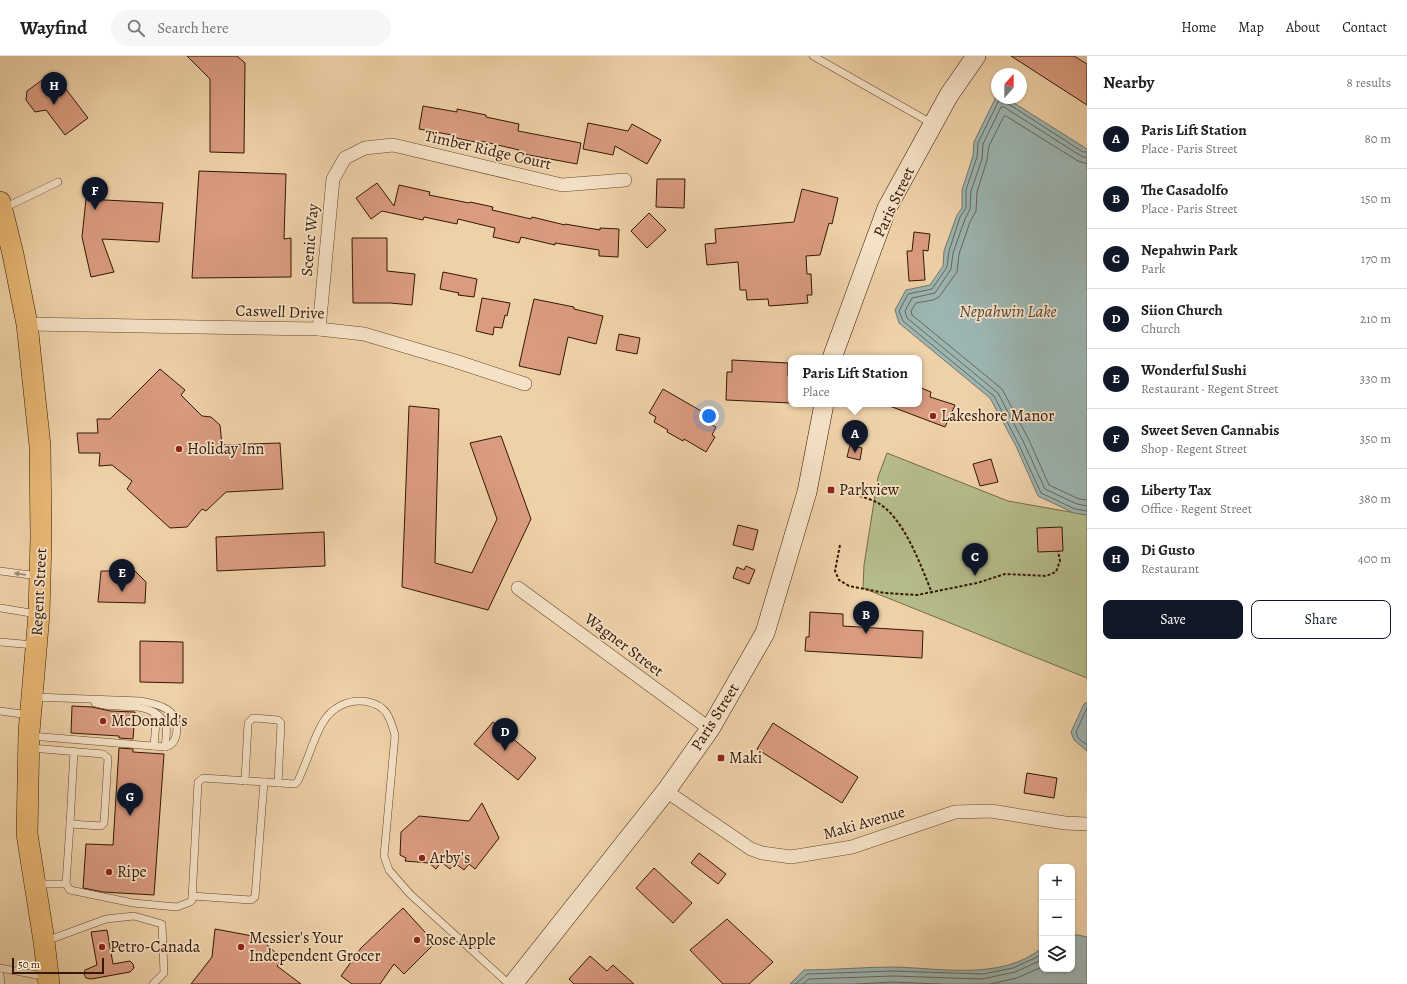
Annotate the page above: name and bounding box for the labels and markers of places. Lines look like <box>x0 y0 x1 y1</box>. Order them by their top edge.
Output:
pin: H <box>41 72 67 105</box>
pin: F <box>82 177 108 210</box>
place label: Lakeshore Manor <box>941 405 1054 427</box>
marker: Lakeshore Manor <box>928 411 938 421</box>
pin: A <box>842 420 868 453</box>
place label: Holiday Inn <box>187 438 265 460</box>
marker: Holiday Inn <box>174 444 184 454</box>
place label: Parkview <box>839 479 900 501</box>
marker: Parkview <box>826 485 836 495</box>
pin: C <box>962 543 988 576</box>
pin: E <box>109 559 135 592</box>
pin: B <box>853 601 879 634</box>
place label: McDonald's <box>111 710 188 732</box>
marker: McDonald's <box>98 716 108 726</box>
pin: D <box>492 718 518 751</box>
place label: Maki <box>729 747 762 769</box>
marker: Maki <box>716 753 726 763</box>
pin: G <box>117 783 143 816</box>
place label: Arby's <box>429 847 470 869</box>
marker: Arby's <box>417 853 427 863</box>
place label: Ripe <box>117 861 147 883</box>
marker: Ripe <box>104 867 114 877</box>
place label: Messier's Your Independent Grocer <box>249 927 381 967</box>
place label: Rose Apple <box>425 929 496 951</box>
marker: Rose Apple <box>412 935 422 945</box>
place label: Petro-Canada <box>110 936 201 958</box>
marker: Petro-Canada <box>97 942 107 952</box>
marker: Messier's Your Independent Grocer <box>236 942 246 952</box>

